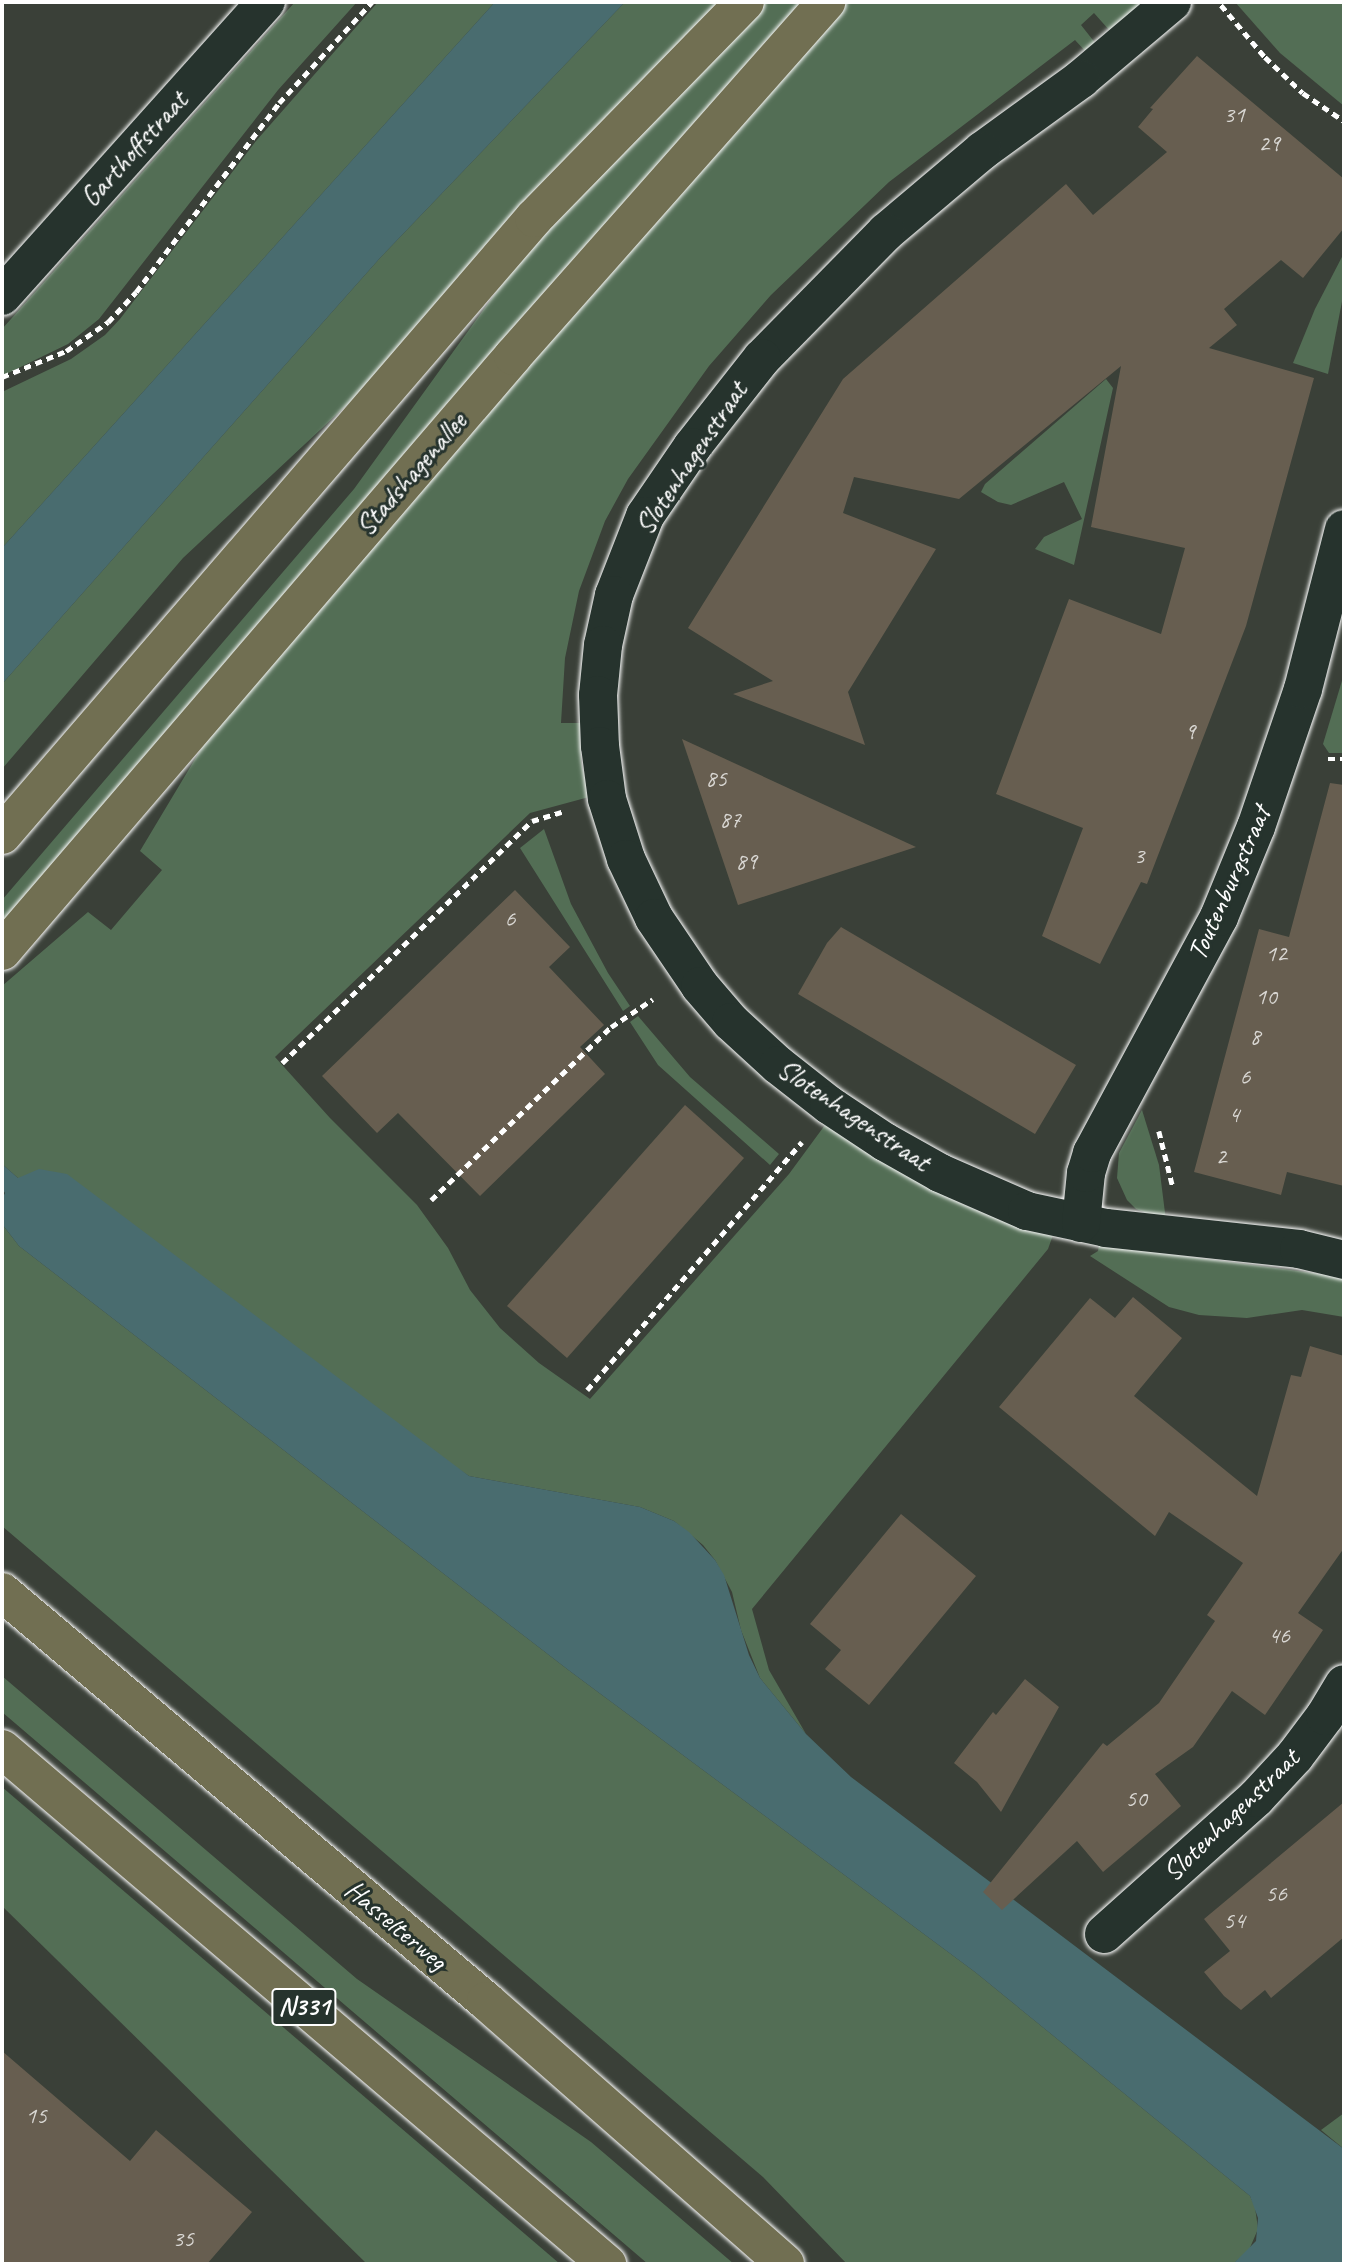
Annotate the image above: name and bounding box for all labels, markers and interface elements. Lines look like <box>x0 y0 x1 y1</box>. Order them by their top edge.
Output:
street label: Garthoffstraat <box>73 84 195 214</box>
house number: 31 <box>1223 101 1245 129</box>
house number: 29 <box>1258 130 1280 158</box>
street label: Slotenhagenstraat <box>628 375 754 541</box>
street label: Stadshagenallee <box>348 406 474 542</box>
house number: 9 <box>1185 718 1195 746</box>
house number: 85 <box>705 765 727 793</box>
street label: Toutenburgstraat <box>1180 801 1278 965</box>
house number: 87 <box>719 806 741 834</box>
house number: 3 <box>1134 842 1144 870</box>
house number: 89 <box>735 848 757 876</box>
house number: 6 <box>505 905 515 933</box>
house number: 12 <box>1265 940 1287 968</box>
house number: 10 <box>1255 983 1277 1011</box>
house number: 8 <box>1250 1023 1260 1051</box>
street label: Slotenhagenstraat <box>771 1052 937 1178</box>
house number: 6 <box>1240 1063 1250 1091</box>
house number: 4 <box>1229 1101 1239 1129</box>
house number: 2 <box>1216 1143 1226 1171</box>
house number: 46 <box>1268 1622 1290 1650</box>
street label: Slotenhagenstraat <box>1156 1742 1306 1888</box>
house number: 50 <box>1125 1785 1147 1813</box>
street label: Hasselterweg <box>338 1873 454 1977</box>
house number: 56 <box>1265 1880 1287 1908</box>
house number: 54 <box>1223 1907 1245 1935</box>
road number: N331 <box>271 1984 337 2030</box>
house number: 15 <box>25 2102 47 2130</box>
house number: 35 <box>172 2225 194 2253</box>

